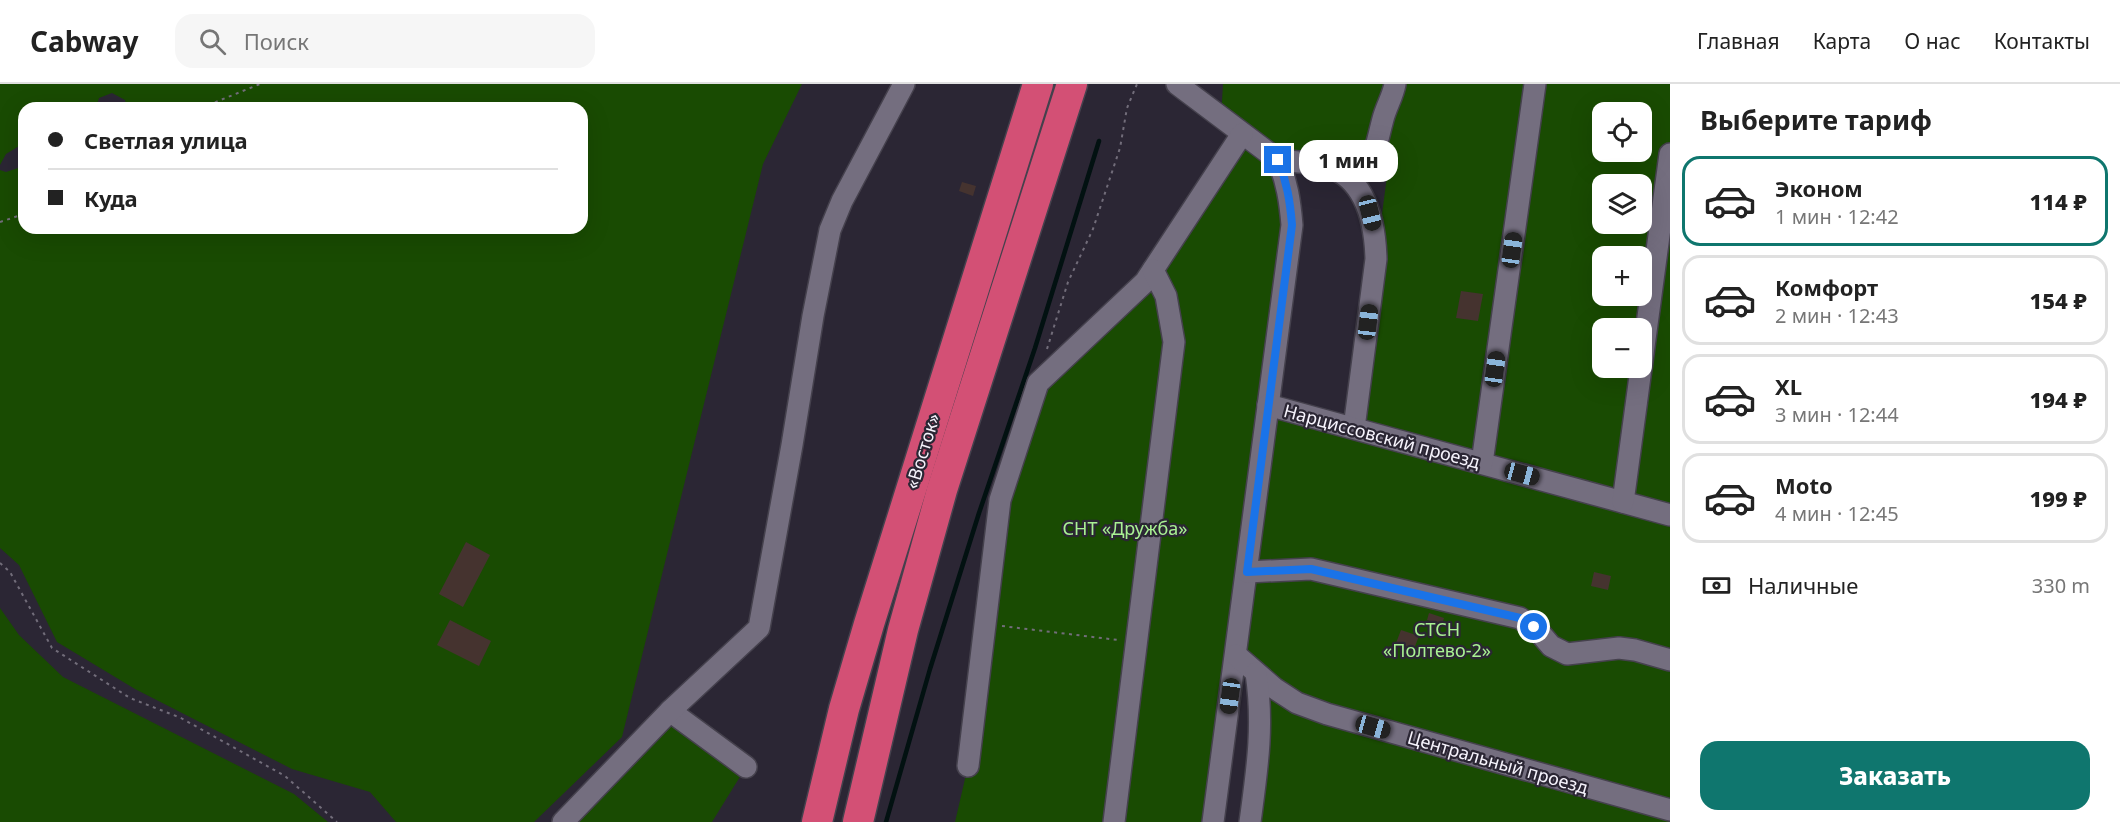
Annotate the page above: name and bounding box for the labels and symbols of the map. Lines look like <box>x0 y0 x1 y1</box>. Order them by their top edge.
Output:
callout: 1 мин <box>1299 139 1398 181</box>
route end <box>1264 146 1291 173</box>
car <box>1357 193 1383 233</box>
car <box>1501 231 1523 269</box>
car <box>1357 303 1379 341</box>
car <box>1484 350 1506 388</box>
street label: Нарциссовский проезд <box>1281 398 1483 474</box>
street label: «Восток» <box>899 410 945 492</box>
car <box>1502 461 1542 487</box>
park label: СНТ «Дружба» <box>1062 516 1188 540</box>
route start <box>1520 613 1547 640</box>
park label: СТСН «Полтево-2» <box>1383 617 1491 662</box>
car <box>1219 677 1241 715</box>
car <box>1353 713 1393 741</box>
street label: Центральный проезд <box>1405 725 1591 799</box>

